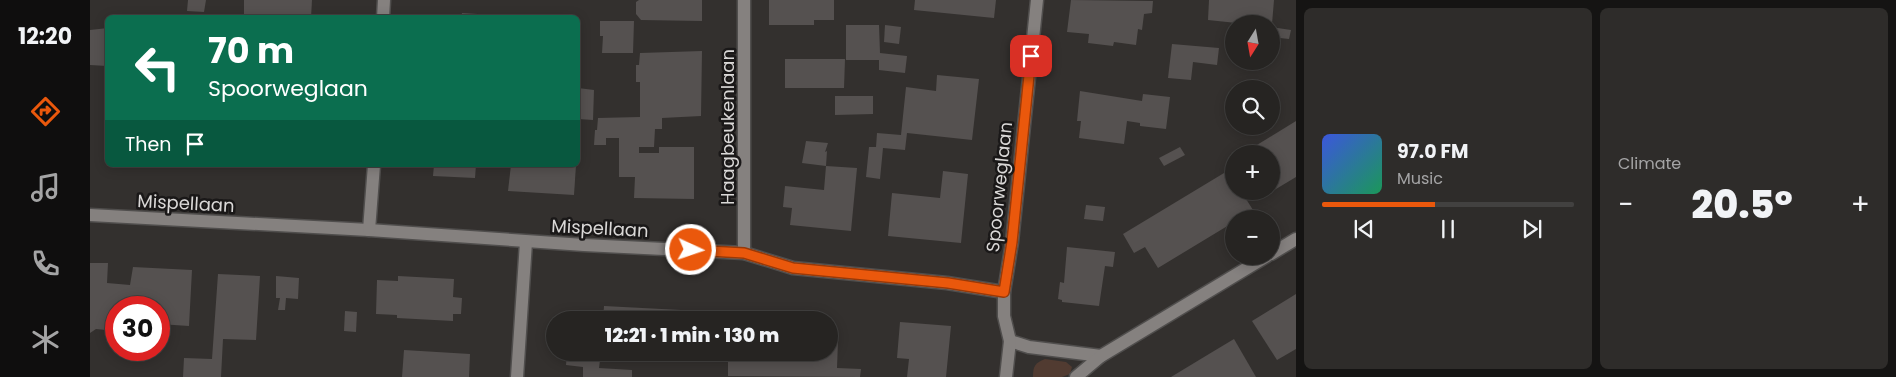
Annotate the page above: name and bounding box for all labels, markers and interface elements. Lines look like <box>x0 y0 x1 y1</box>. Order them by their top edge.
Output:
north arrow <box>1225 15 1280 70</box>
map controls <box>1225 15 1280 265</box>
text: 12:20 <box>18 21 72 52</box>
text: 70 m <box>208 26 294 75</box>
icon: left <box>125 35 190 100</box>
pin <box>1010 35 1052 77</box>
icon: arrive <box>1017 42 1045 70</box>
street label: Haagbeukenlaan <box>715 49 740 205</box>
text: Spoorweglaan <box>208 73 368 104</box>
button: search <box>1225 80 1280 135</box>
icon: directions <box>28 94 63 129</box>
street label: Spoorweglaan <box>980 121 1018 253</box>
icon: arrive <box>181 130 209 158</box>
text: Then <box>125 131 171 158</box>
text: 97.0 FM <box>1397 138 1468 165</box>
button: + <box>1225 145 1280 200</box>
text: Climate <box>1618 152 1681 175</box>
text: Music <box>1397 167 1443 190</box>
icon: music <box>28 170 63 205</box>
text: 20.5° <box>1692 178 1793 231</box>
text: − <box>1618 185 1633 224</box>
text: + <box>1851 185 1870 224</box>
street label: Mispellaan <box>137 188 235 218</box>
button: − <box>1225 210 1280 265</box>
street label: Mispellaan <box>551 213 649 243</box>
icon: previous <box>1350 215 1378 243</box>
icon: pause <box>1434 215 1462 243</box>
icon: next <box>1518 215 1546 243</box>
position arrow <box>664 223 716 275</box>
icon: phone <box>28 246 63 281</box>
speed limit sign: 30 <box>105 296 170 361</box>
icon: climate <box>28 322 63 357</box>
text: 12:21 · 1 min · 130 m <box>605 322 779 349</box>

